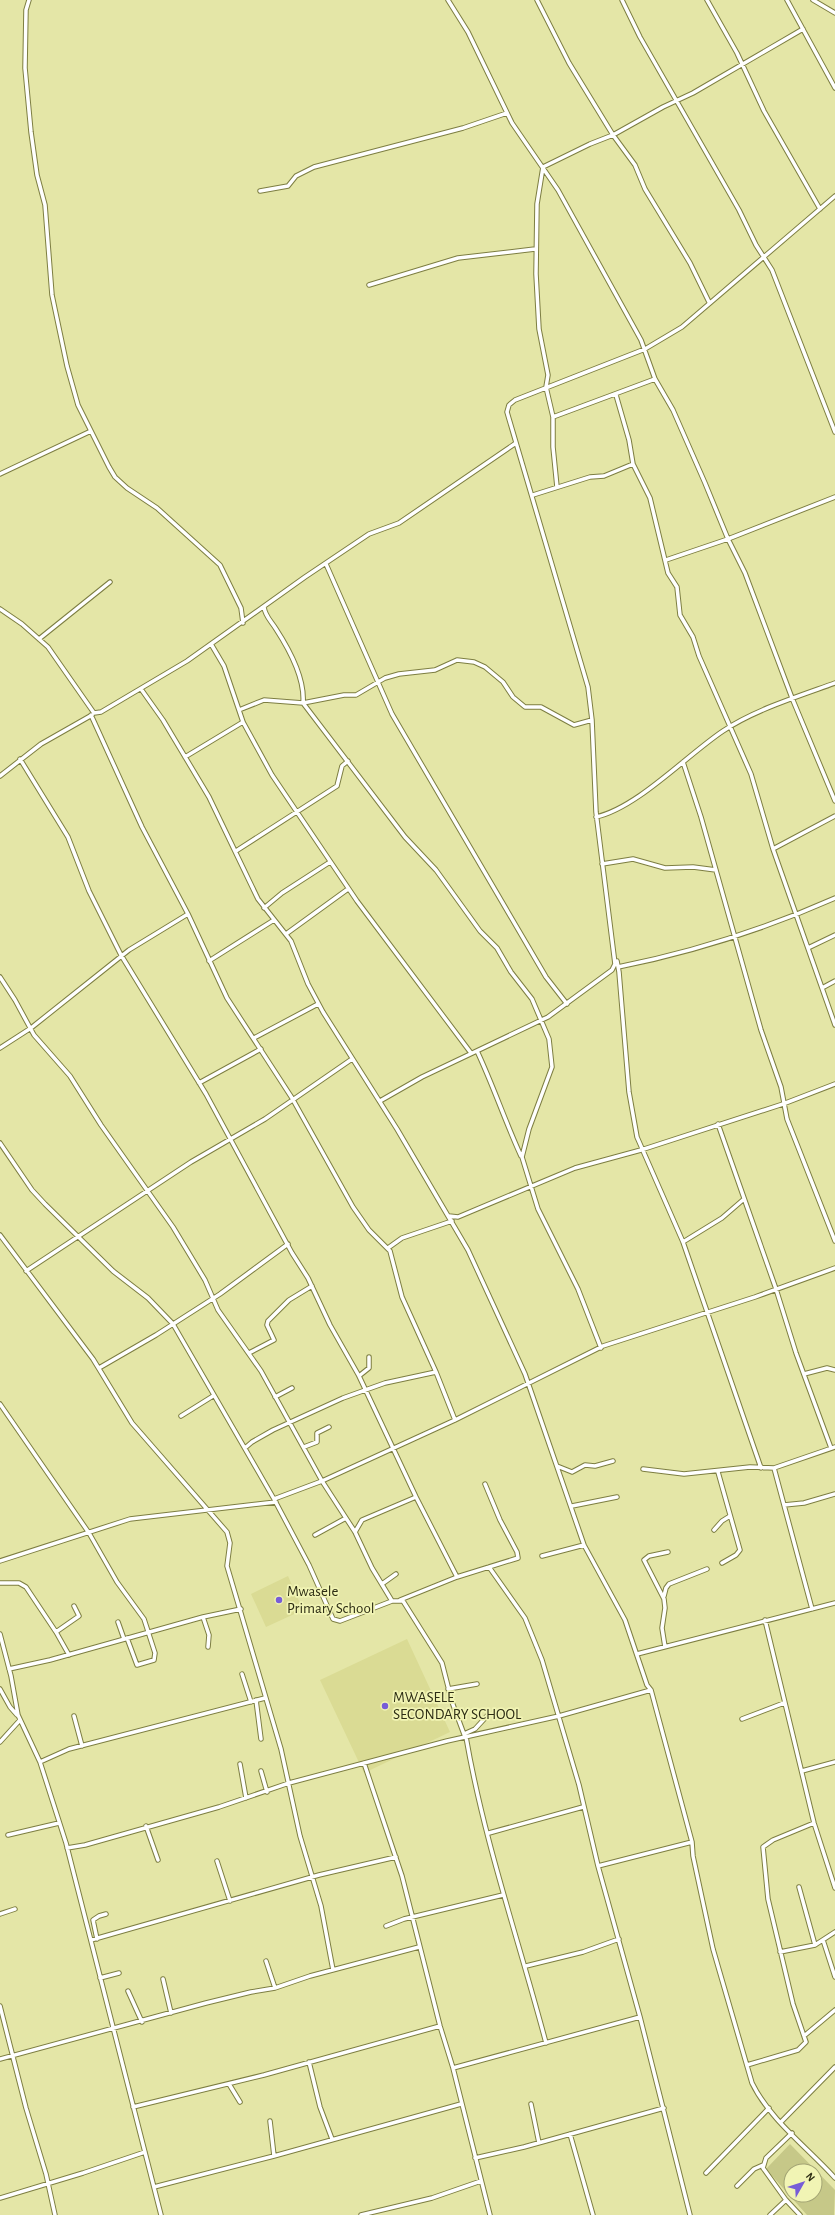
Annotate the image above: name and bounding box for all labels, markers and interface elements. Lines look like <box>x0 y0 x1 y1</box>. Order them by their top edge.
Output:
place label: Mwasele Primary School <box>287 1584 375 1616</box>
marker: Mwasele Primary School <box>274 1595 284 1605</box>
place label: MWASELE SECONDARY SCHOOL <box>393 1690 522 1722</box>
marker: MWASELE SECONDARY SCHOOL <box>380 1701 390 1711</box>
north arrow <box>783 2163 823 2203</box>
text: N <box>804 2171 817 2183</box>

